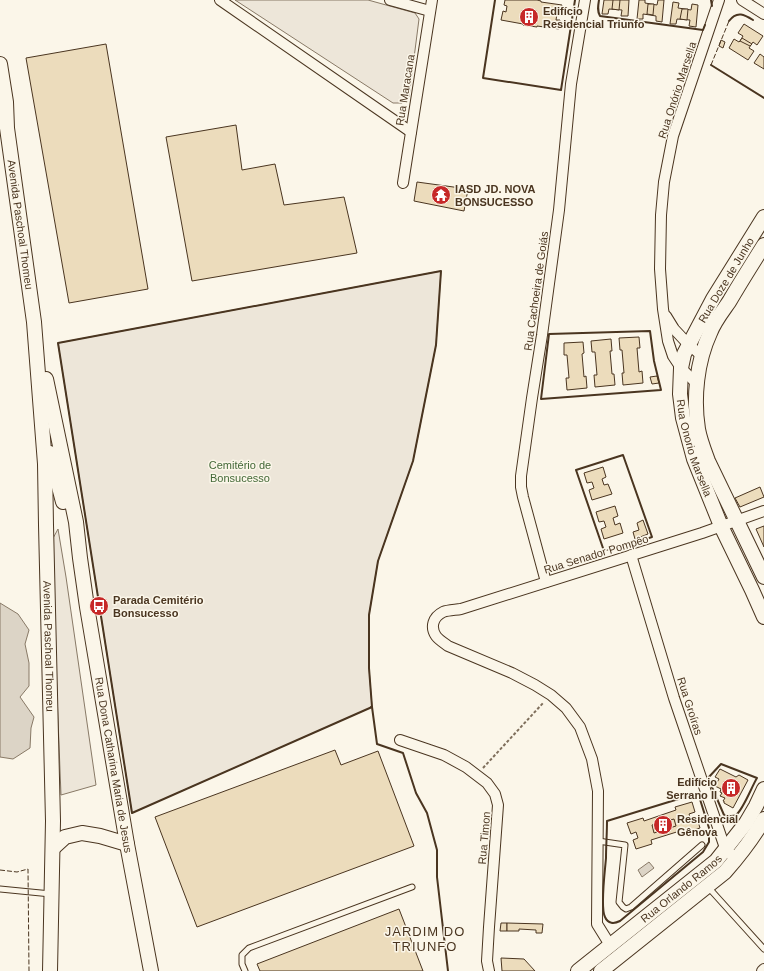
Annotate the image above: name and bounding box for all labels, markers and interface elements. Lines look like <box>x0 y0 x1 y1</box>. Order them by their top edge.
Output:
place label: Edifício Residencial Triunfo <box>543 5 645 30</box>
building icon: Edifício Residencial Triunfo <box>518 6 540 28</box>
street label: Rua Onório Marsella <box>656 39 699 140</box>
street label: Rua Maracana <box>393 53 417 127</box>
street label: Avenida Paschoal Thomeu <box>5 159 35 290</box>
place label: IASD JD. NOVA BONSUCESSO <box>455 183 536 208</box>
temple icon: IASD JD. NOVA BONSUCESSO <box>430 184 452 206</box>
street label: Rua Cachoeira de Goiás <box>522 230 550 351</box>
street label: Rua Doze de Junho <box>696 235 756 325</box>
street label: Rua Onorio Marsella <box>675 399 715 499</box>
park label: Cemitério de Bonsucesso <box>209 459 271 484</box>
street label: Rua Senador Pompêo <box>542 532 650 576</box>
street label: Avenida Paschoal Thomeu <box>41 580 56 712</box>
place label: Parada Cemitério Bonsucesso <box>113 594 204 619</box>
bus stop icon: Parada Cemitério Bonsucesso <box>88 595 110 617</box>
street label: Rua Dona Catharina Maria de Jesus <box>93 676 135 854</box>
street label: Rua Groíras <box>675 676 705 737</box>
place label: Edifício Serrano II <box>666 776 717 801</box>
building icon: Edifício Serrano II <box>720 777 742 799</box>
street label: Rua Timon <box>476 811 492 865</box>
place label: Residencial Gênova <box>677 813 738 838</box>
building icon: Residencial Gênova <box>652 814 674 836</box>
street label: Rua Orlando Ramos <box>638 852 725 925</box>
district label: JARDIM DO TRIUNFO <box>385 924 465 954</box>

